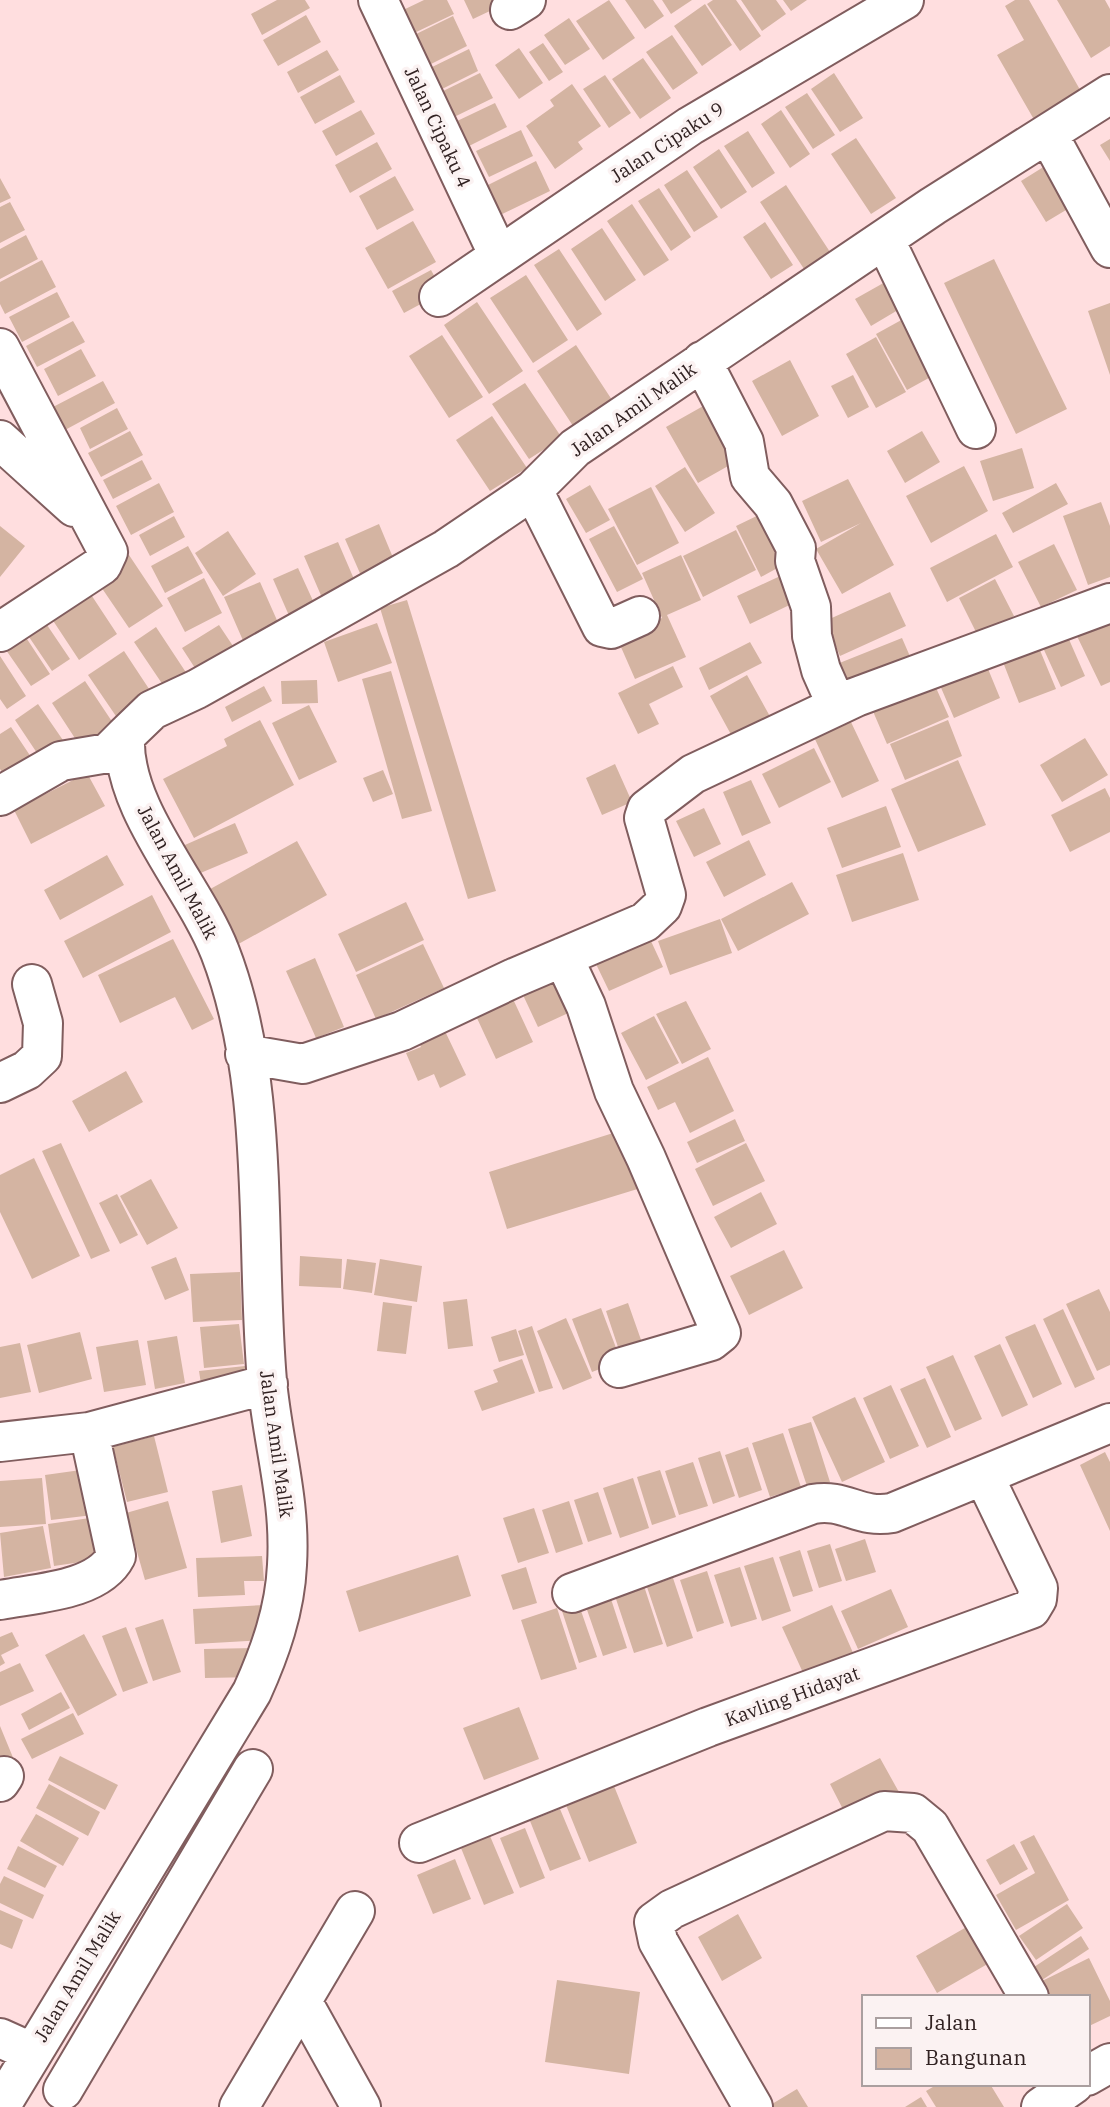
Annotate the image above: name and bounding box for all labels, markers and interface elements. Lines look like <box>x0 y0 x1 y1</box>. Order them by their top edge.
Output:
street label: Jalan Cipaku 4 <box>400 63 476 191</box>
street label: Jalan Cipaku 9 <box>606 96 728 188</box>
street label: Jalan Amil Malik <box>565 357 701 461</box>
street label: Jalan Amil Malik <box>133 801 223 943</box>
street label: Jalan Amil Malik <box>255 1369 299 1519</box>
street label: Kavling Hidayat <box>721 1660 863 1731</box>
street label: Jalan Amil Malik <box>28 1906 126 2046</box>
legend <box>862 1995 1089 2086</box>
text: Jalan <box>925 2008 977 2036</box>
text: Bangunan <box>925 2043 1027 2071</box>

